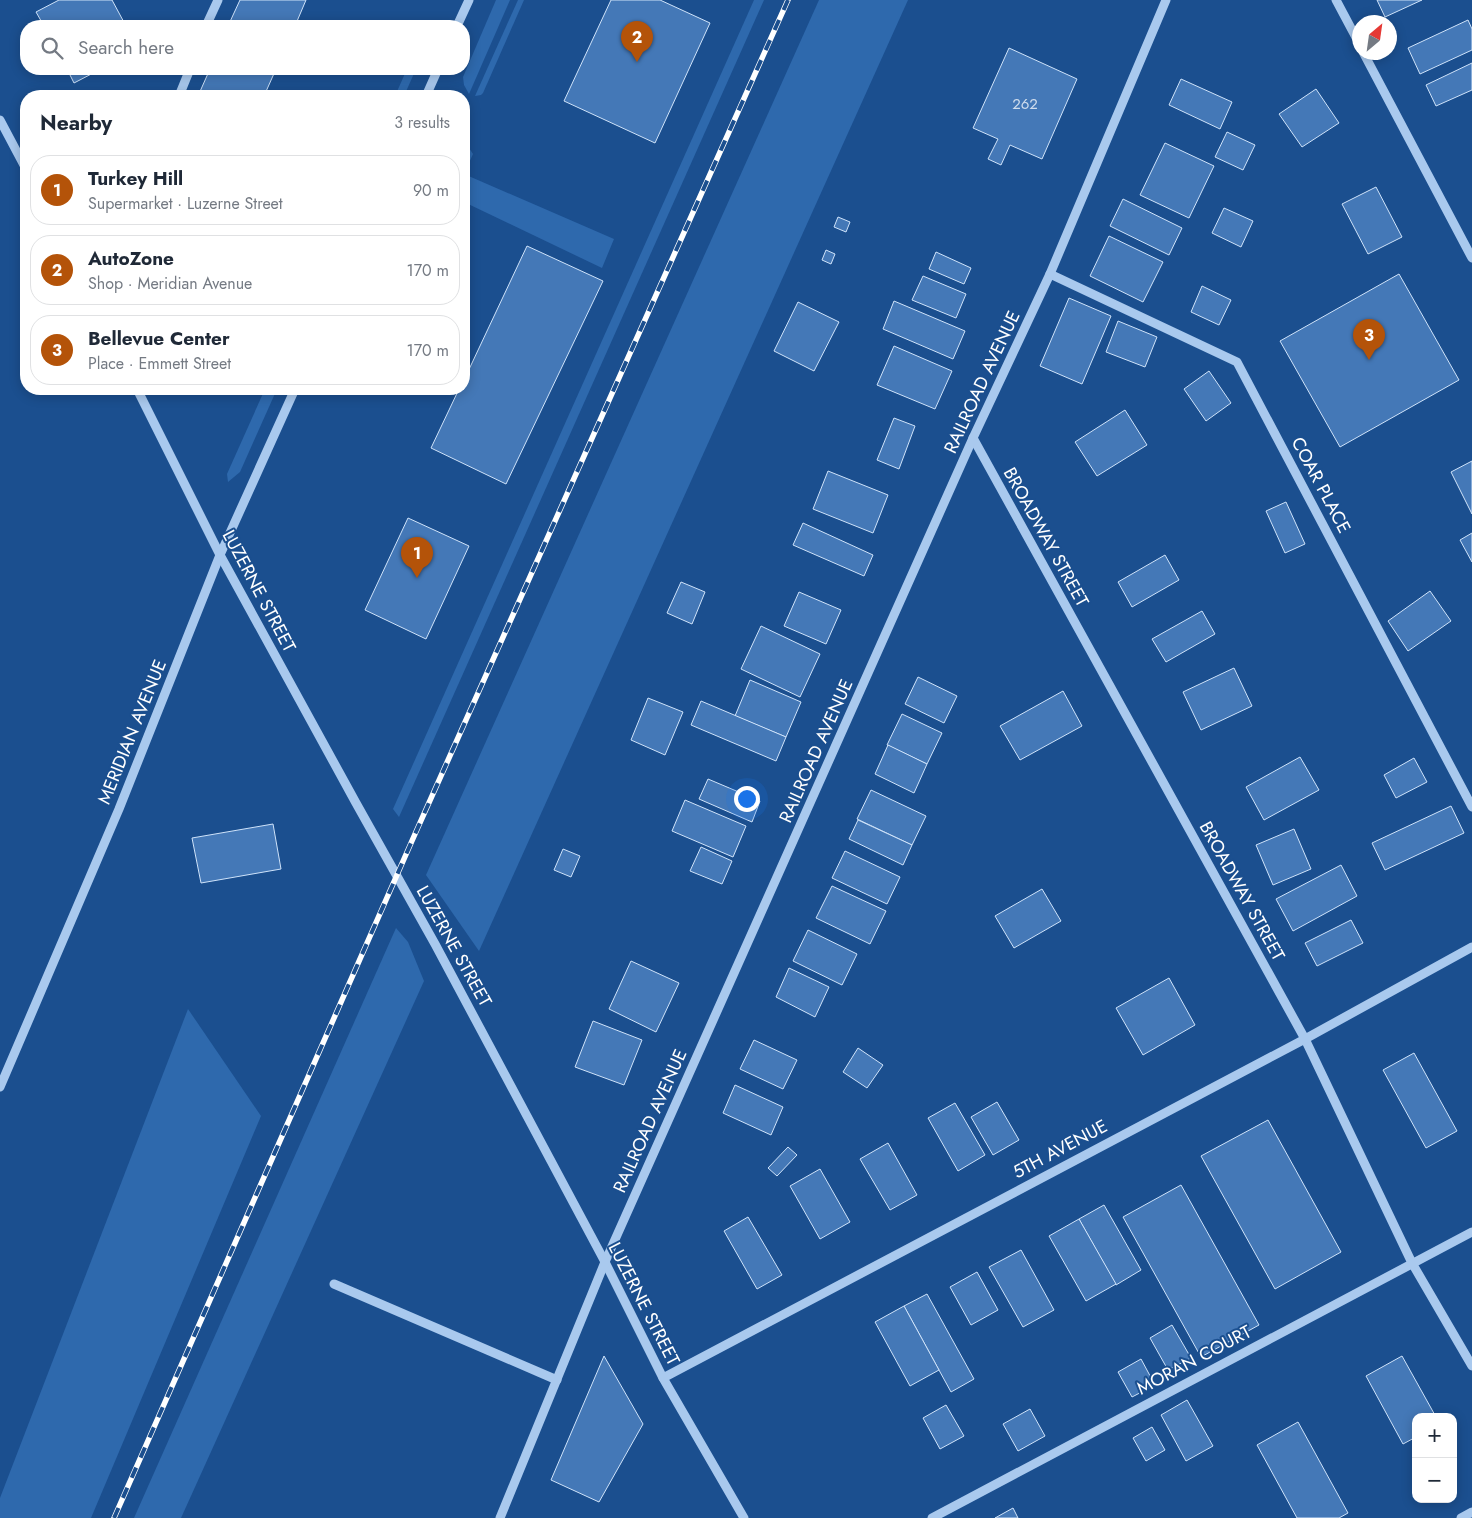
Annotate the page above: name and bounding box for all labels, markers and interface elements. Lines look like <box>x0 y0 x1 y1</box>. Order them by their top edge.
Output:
north arrow <box>1352 15 1397 60</box>
search box <box>20 20 470 75</box>
pin: 2 <box>621 21 653 62</box>
icon: search <box>38 34 66 62</box>
text: Search here <box>78 34 174 61</box>
house number: 262 <box>1012 93 1038 115</box>
text: Nearby <box>40 108 112 138</box>
text: 3 results <box>394 111 450 134</box>
text: Turkey Hill <box>88 165 183 192</box>
text: 1 <box>53 179 61 202</box>
text: 90 m <box>413 179 449 202</box>
text: Supermarket · Luzerne Street <box>88 192 283 215</box>
text: AutoZone <box>88 245 174 272</box>
text: 2 <box>52 259 62 282</box>
text: 170 m <box>407 259 449 282</box>
text: Shop · Meridian Avenue <box>88 272 252 295</box>
street label: RAILROAD AVENUE <box>938 306 1026 458</box>
pin: 3 <box>1353 319 1385 360</box>
text: Bellevue Center <box>88 325 230 352</box>
text: 3 <box>52 339 62 362</box>
text: 170 m <box>407 339 449 362</box>
text: Place · Emmett Street <box>88 352 231 375</box>
street label: COAR PLACE <box>1285 432 1357 538</box>
street label: BROADWAY STREET <box>997 462 1095 612</box>
street label: LUZERNE STREET <box>216 525 302 657</box>
pin: 1 <box>401 537 433 578</box>
street label: MERIDIAN AVENUE <box>91 656 173 808</box>
street label: RAILROAD AVENUE <box>773 675 859 827</box>
your location <box>734 786 760 812</box>
street label: BROADWAY STREET <box>1193 816 1291 966</box>
street label: LUZERNE STREET <box>410 881 498 1012</box>
street label: RAILROAD AVENUE <box>607 1045 693 1197</box>
street label: 5TH AVENUE <box>1008 1113 1112 1185</box>
street label: LUZERNE STREET <box>602 1238 686 1371</box>
street label: MORAN COURT <box>1132 1319 1256 1401</box>
map controls <box>1412 1413 1457 1503</box>
button: + <box>1412 1413 1457 1458</box>
button: − <box>1412 1458 1457 1503</box>

